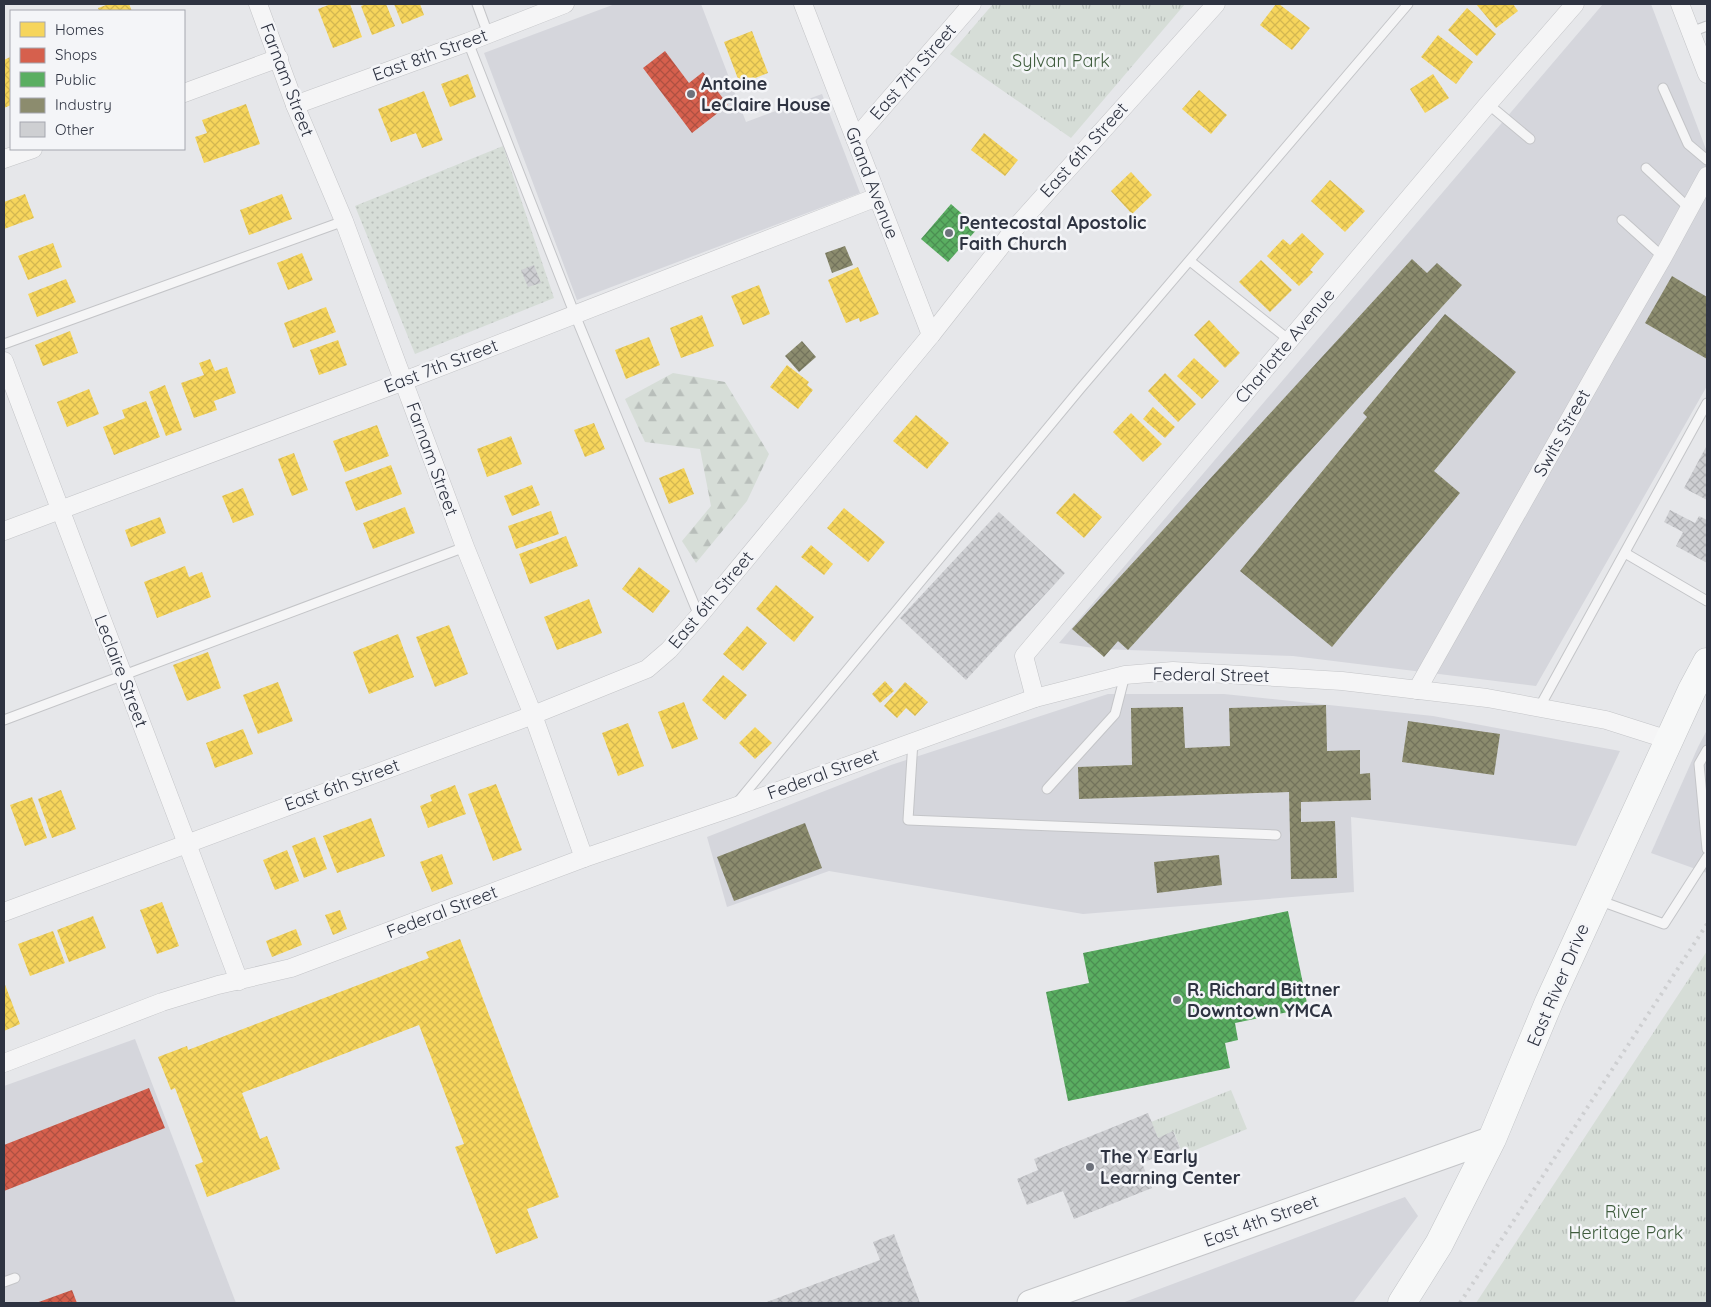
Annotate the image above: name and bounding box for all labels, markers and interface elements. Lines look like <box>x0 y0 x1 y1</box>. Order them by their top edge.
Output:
legend <box>10 10 185 150</box>
street label: East 7th Street <box>864 19 961 125</box>
text: Homes <box>55 20 104 39</box>
street label: Farnam Street <box>255 20 320 140</box>
street label: East 8th Street <box>369 23 490 86</box>
text: Shops <box>55 45 97 64</box>
park label: Sylvan Park <box>1012 49 1110 72</box>
text: Public <box>55 70 96 89</box>
place label: Antoine LeClaire House <box>701 72 831 116</box>
marker: Antoine LeClaire House <box>685 88 697 100</box>
text: Industry <box>55 95 112 114</box>
street label: East 6th Street <box>1035 97 1133 202</box>
text: Other <box>55 120 95 139</box>
street label: Grand Avenue <box>841 124 904 242</box>
place label: Pentecostal Apostolic Faith Church <box>959 211 1146 255</box>
marker: Pentecostal Apostolic Faith Church <box>943 227 955 239</box>
street label: Charlotte Avenue <box>1230 283 1340 408</box>
street label: East 7th Street <box>381 333 501 398</box>
street label: Swits Street <box>1528 385 1595 481</box>
street label: Farnam Street <box>401 399 464 519</box>
street label: East 6th Street <box>663 546 758 653</box>
street label: Leclaire Street <box>89 611 153 730</box>
street label: Federal Street <box>1152 662 1270 687</box>
street label: Federal Street <box>764 743 882 804</box>
street label: East 6th Street <box>281 753 402 816</box>
street label: Federal Street <box>383 880 501 943</box>
street label: East River Drive <box>1521 920 1594 1050</box>
place label: R. Richard Bittner Downtown YMCA <box>1187 978 1341 1022</box>
marker: R. Richard Bittner Downtown YMCA <box>1171 994 1183 1006</box>
place label: The Y Early Learning Center <box>1100 1145 1241 1189</box>
marker: The Y Early Learning Center <box>1084 1161 1096 1173</box>
street label: East 4th Street <box>1200 1189 1321 1252</box>
park label: River Heritage Park <box>1569 1200 1683 1244</box>

